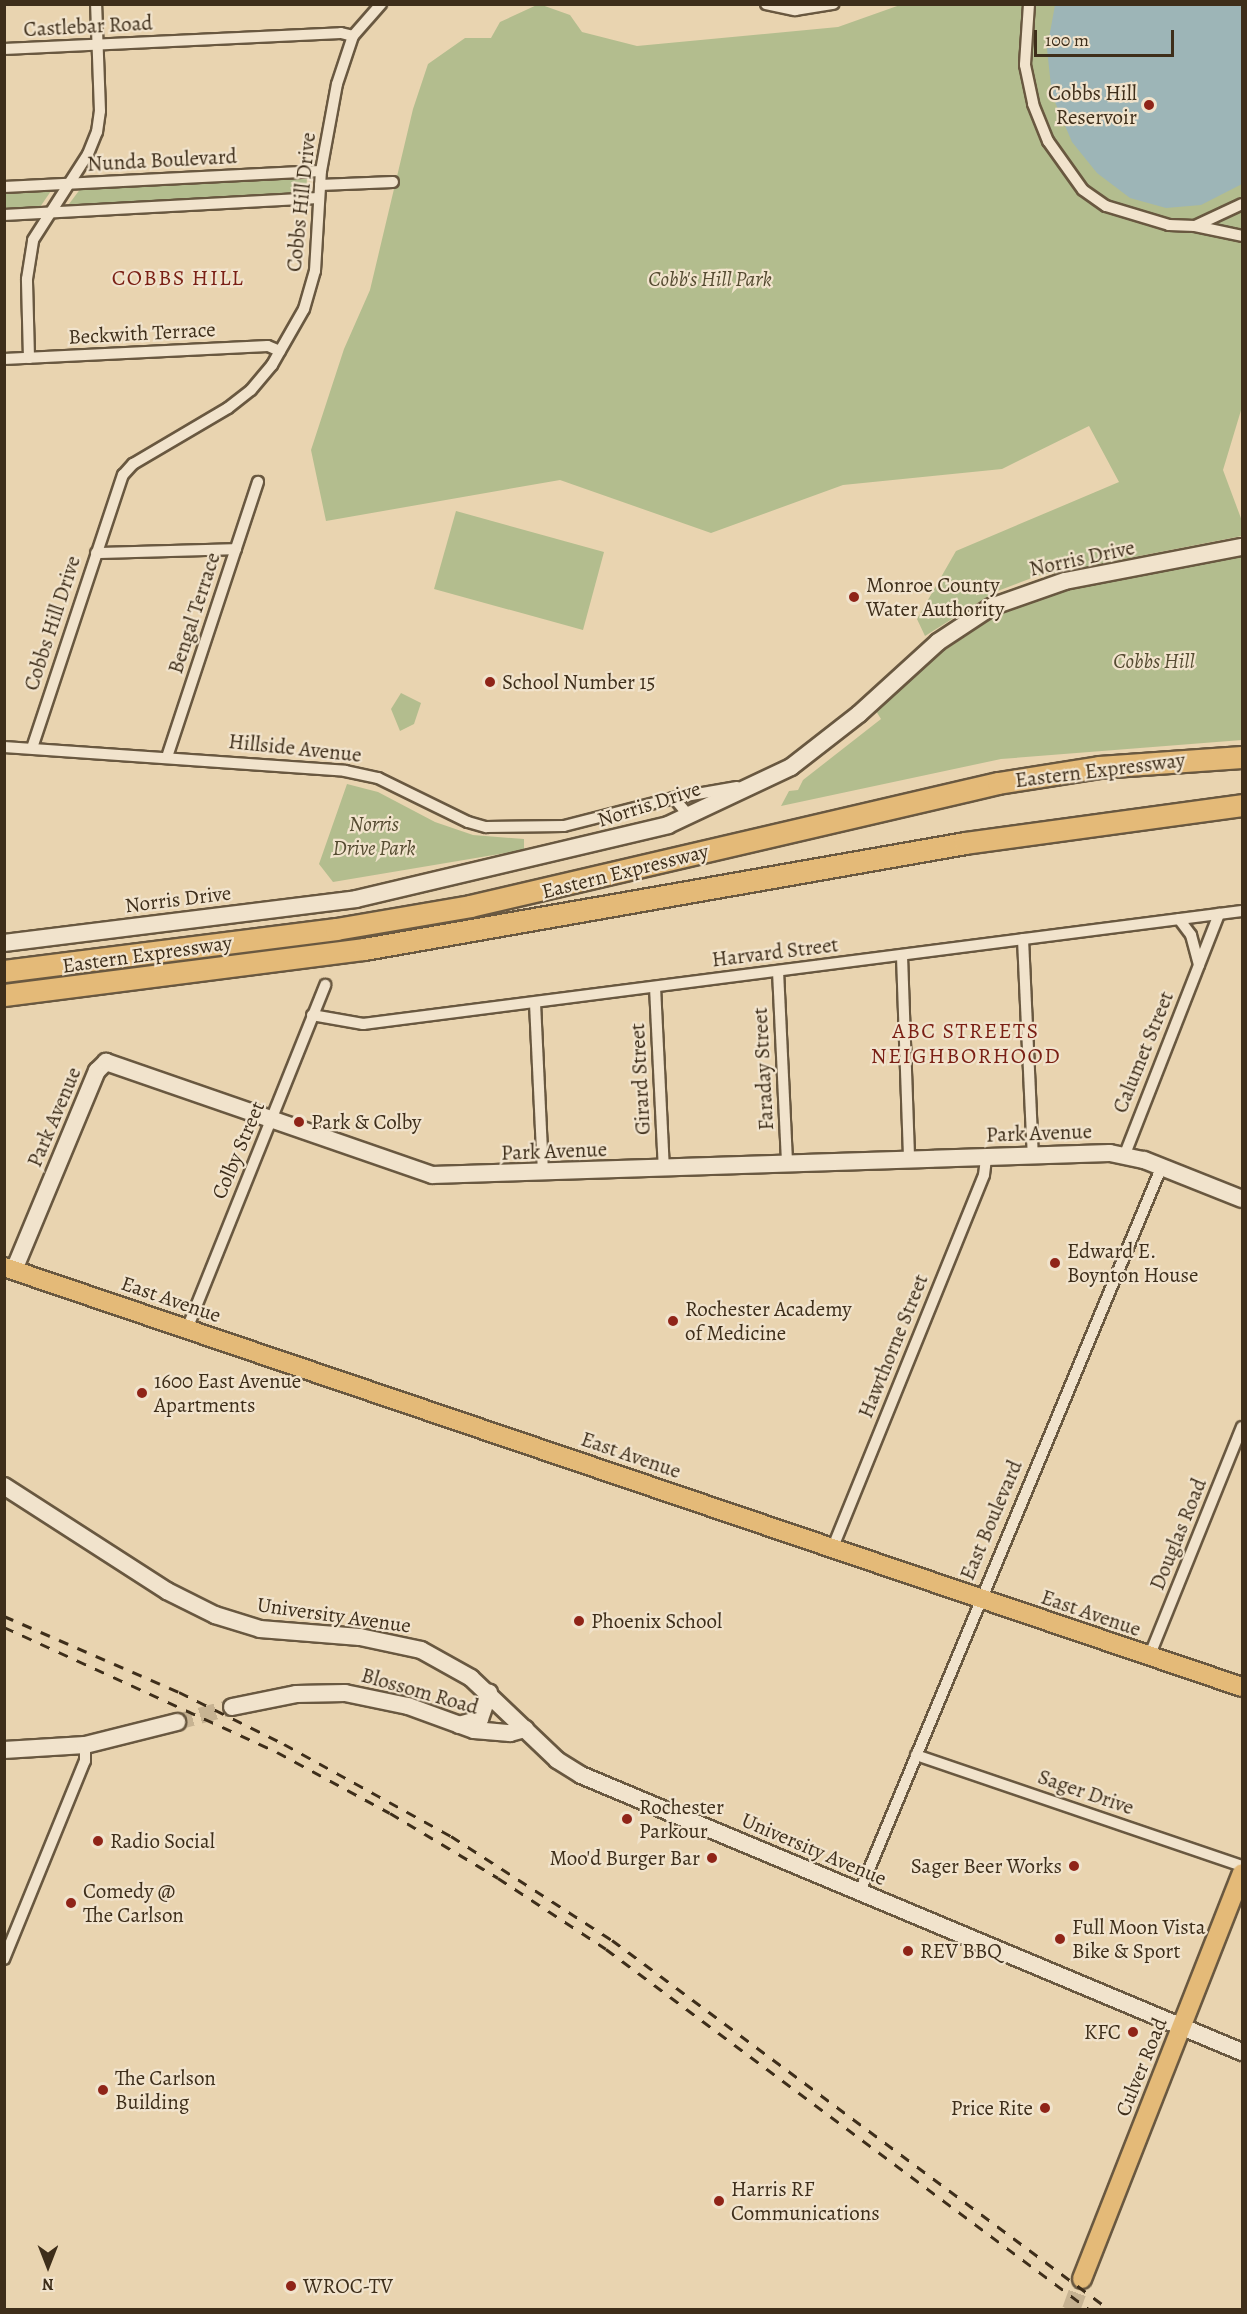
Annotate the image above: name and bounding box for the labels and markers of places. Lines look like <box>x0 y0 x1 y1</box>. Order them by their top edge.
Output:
place label: Cobbs Hill Reservoir <box>1048 80 1137 130</box>
marker: Cobbs Hill Reservoir <box>1142 98 1156 112</box>
place label: Monroe County Water Authority <box>866 572 1004 622</box>
marker: Monroe County Water Authority <box>847 590 861 604</box>
place label: School Number 15 <box>502 669 655 695</box>
marker: School Number 15 <box>483 675 497 689</box>
place label: Park & Colby <box>311 1109 421 1135</box>
marker: Park & Colby <box>292 1115 306 1129</box>
place label: Edward E. Boynton House <box>1067 1238 1198 1288</box>
marker: Edward E. Boynton House <box>1048 1256 1062 1270</box>
place label: Rochester Academy of Medicine <box>685 1296 852 1346</box>
marker: Rochester Academy of Medicine <box>666 1314 680 1328</box>
place label: 1600 East Avenue Apartments <box>154 1368 301 1418</box>
marker: 1600 East Avenue Apartments <box>135 1386 149 1400</box>
place label: Phoenix School <box>591 1608 722 1634</box>
marker: Phoenix School <box>572 1614 586 1628</box>
place label: Rochester Parkour <box>639 1794 724 1844</box>
marker: Rochester Parkour <box>620 1812 634 1826</box>
place label: Radio Social <box>110 1828 215 1854</box>
marker: Radio Social <box>91 1834 105 1848</box>
place label: Moo'd Burger Bar <box>549 1845 700 1871</box>
marker: Moo'd Burger Bar <box>705 1851 719 1865</box>
place label: Sager Beer Works <box>911 1853 1062 1879</box>
marker: Sager Beer Works <box>1067 1859 1081 1873</box>
place label: Comedy @ The Carlson <box>83 1878 184 1928</box>
marker: Comedy @ The Carlson <box>64 1896 78 1910</box>
place label: Full Moon Vista Bike & Sport <box>1072 1914 1206 1964</box>
marker: Full Moon Vista Bike & Sport <box>1053 1932 1067 1946</box>
place label: REV BBQ <box>920 1938 1002 1964</box>
marker: REV BBQ <box>901 1944 915 1958</box>
place label: KFC <box>1084 2019 1121 2045</box>
marker: KFC <box>1126 2025 1140 2039</box>
place label: The Carlson Building <box>115 2065 216 2115</box>
marker: The Carlson Building <box>96 2083 110 2097</box>
place label: Price Rite <box>951 2095 1033 2121</box>
marker: Price Rite <box>1038 2101 1052 2115</box>
place label: Harris RF Communications <box>731 2176 880 2226</box>
marker: Harris RF Communications <box>712 2194 726 2208</box>
place label: WROC-TV <box>303 2273 393 2299</box>
marker: WROC-TV <box>284 2279 298 2293</box>

